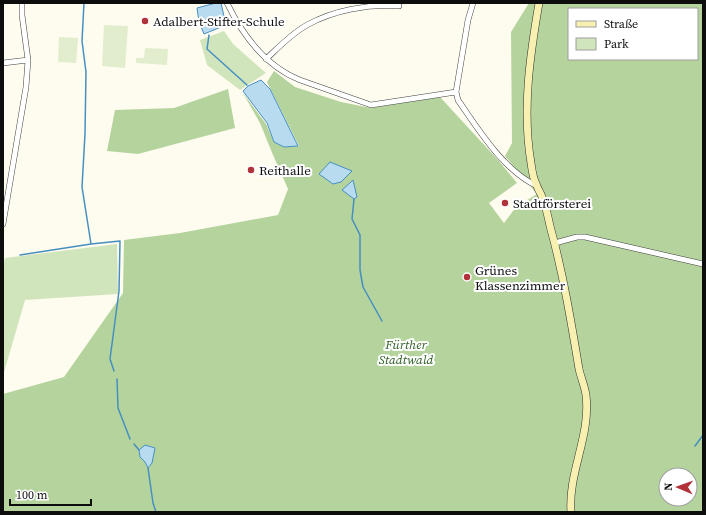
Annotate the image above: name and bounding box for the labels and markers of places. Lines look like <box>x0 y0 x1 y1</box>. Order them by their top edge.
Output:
place label: Adalbert-Stifter-Schule <box>153 13 285 30</box>
marker: Adalbert-Stifter-Schule <box>140 16 150 26</box>
place label: Reithalle <box>259 162 311 179</box>
marker: Reithalle <box>246 165 256 175</box>
place label: Stadtförsterei <box>513 195 591 212</box>
marker: Stadtförsterei <box>500 198 510 208</box>
place label: Grünes Klassenzimmer <box>475 262 566 294</box>
marker: Grünes Klassenzimmer <box>462 272 472 282</box>

